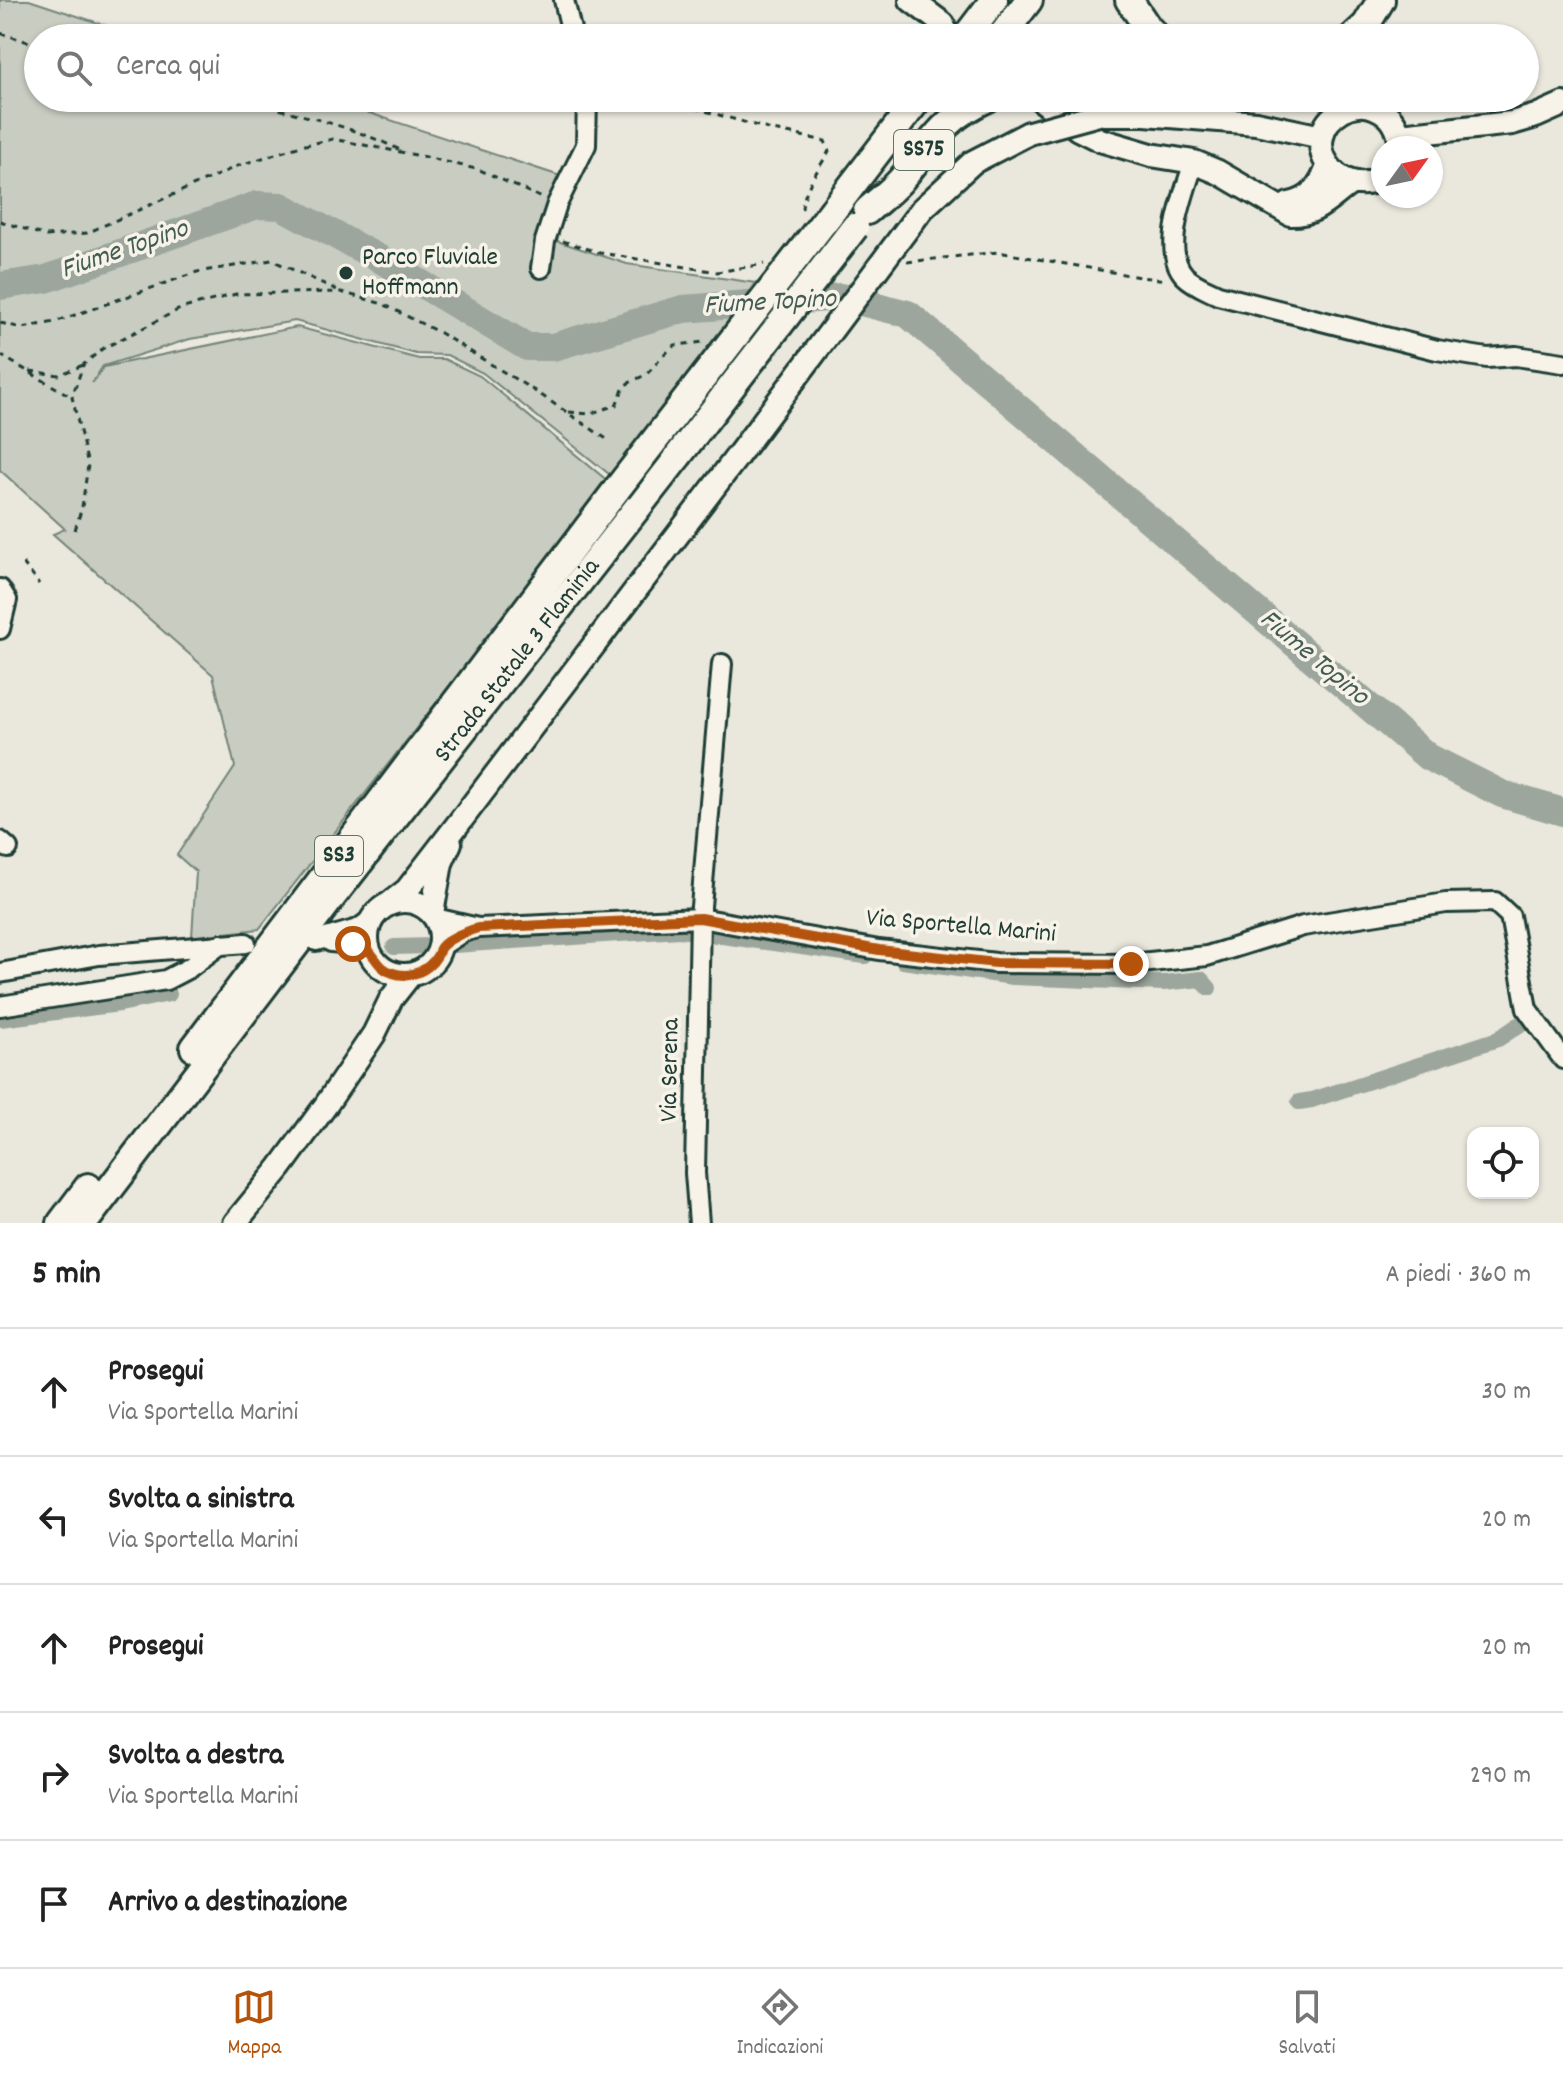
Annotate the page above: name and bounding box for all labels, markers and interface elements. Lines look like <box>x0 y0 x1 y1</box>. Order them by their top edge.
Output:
search box <box>24 24 1539 112</box>
icon: search <box>52 46 96 90</box>
text: Cerca qui <box>116 47 220 90</box>
road number: SS75 <box>894 130 954 170</box>
north arrow <box>1371 136 1443 208</box>
water label: Fiume Topino <box>56 210 195 291</box>
place label: Parco Fluviale Hoffmann <box>362 240 498 307</box>
marker: Parco Fluviale Hoffmann <box>337 264 355 282</box>
water label: Fiume Topino <box>703 280 839 327</box>
street label: Strada Statale 3 Flaminia <box>425 550 610 771</box>
water label: Fiume Topino <box>1250 601 1378 718</box>
road number: SS3 <box>315 836 363 876</box>
street label: Via Sportella Marini <box>865 900 1058 954</box>
route start <box>335 926 371 962</box>
route end <box>1113 946 1149 982</box>
street label: Via Serena <box>652 1017 690 1122</box>
map controls <box>1467 1127 1539 1199</box>
button: locate <box>1467 1127 1539 1199</box>
text: 5 min <box>32 1251 101 1300</box>
text: A piedi · 360 m <box>1386 1257 1531 1294</box>
text: Prosegui <box>108 1352 204 1395</box>
icon: ahead <box>32 1370 76 1414</box>
text: 30 m <box>1481 1374 1531 1411</box>
text: Via Sportella Marini <box>108 1395 298 1432</box>
text: Svolta a sinistra <box>108 1480 294 1523</box>
icon: left <box>32 1498 76 1542</box>
text: 20 m <box>1482 1502 1531 1539</box>
text: Via Sportella Marini <box>108 1523 298 1560</box>
icon: ahead <box>32 1626 76 1670</box>
text: Prosegui <box>108 1627 204 1670</box>
text: 20 m <box>1482 1630 1531 1667</box>
text: Svolta a destra <box>108 1736 283 1779</box>
icon: right <box>32 1754 76 1798</box>
text: 290 m <box>1470 1758 1531 1795</box>
text: Via Sportella Marini <box>108 1779 298 1816</box>
icon: arrive <box>32 1882 76 1926</box>
text: Arrivo a destinazione <box>108 1883 348 1926</box>
tab: Mappa <box>228 1985 281 2064</box>
tab: Indicazioni <box>737 1985 823 2064</box>
tab: Salvati <box>1279 1985 1335 2064</box>

